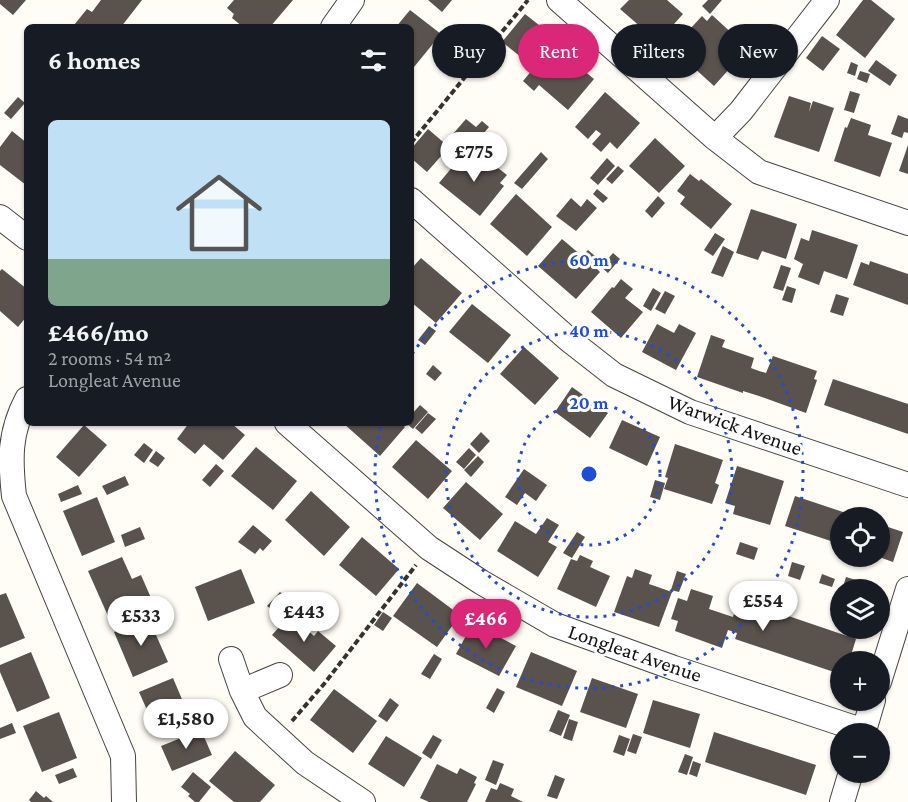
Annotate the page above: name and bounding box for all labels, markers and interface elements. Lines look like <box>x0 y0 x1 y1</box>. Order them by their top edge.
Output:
chip: Buy <box>432 24 506 78</box>
chip: Rent <box>518 24 599 78</box>
chip: Filters <box>611 24 706 78</box>
chip: New <box>718 24 798 78</box>
icon: filters <box>357 44 390 77</box>
text: 6 homes <box>48 46 140 75</box>
pin: £775 <box>438 132 510 183</box>
text: £775 <box>454 140 494 162</box>
icon: home <box>165 159 273 267</box>
text: 60 m <box>569 250 609 270</box>
text: £466/mo <box>48 318 149 347</box>
text: 40 m <box>569 321 609 341</box>
text: 2 rooms · 54 m² <box>48 347 171 369</box>
text: Longleat Avenue <box>48 369 181 391</box>
street label: Warwick Avenue <box>665 390 805 460</box>
text: 20 m <box>570 393 609 413</box>
centre of rings <box>579 464 599 484</box>
map controls <box>830 507 890 783</box>
button: locate <box>830 507 890 567</box>
button: layers <box>830 579 890 639</box>
pin: £554 <box>727 581 799 632</box>
text: £554 <box>743 589 783 611</box>
pin: £443 <box>268 592 340 643</box>
pin: £533 <box>105 596 177 647</box>
pin: £466 <box>450 599 522 650</box>
text: £443 <box>283 600 325 622</box>
text: £533 <box>121 604 161 626</box>
text: £466 <box>464 607 508 629</box>
street label: Longleat Avenue <box>565 619 705 687</box>
button: + <box>830 651 890 711</box>
pin: £1,580 <box>137 699 235 750</box>
text: £1,580 <box>157 707 215 729</box>
button: − <box>830 723 890 783</box>

